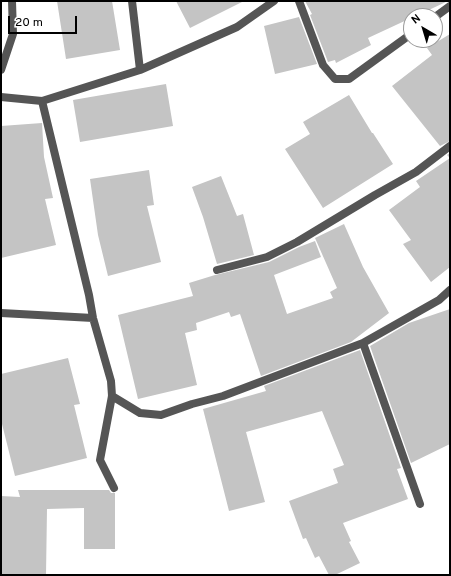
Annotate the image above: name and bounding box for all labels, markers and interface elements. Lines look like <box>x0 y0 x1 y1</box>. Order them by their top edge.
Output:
scale bar <box>10 8 79 34</box>
north arrow <box>403 8 443 48</box>
text: N <box>409 11 424 27</box>
text: 20 m <box>15 15 43 31</box>

